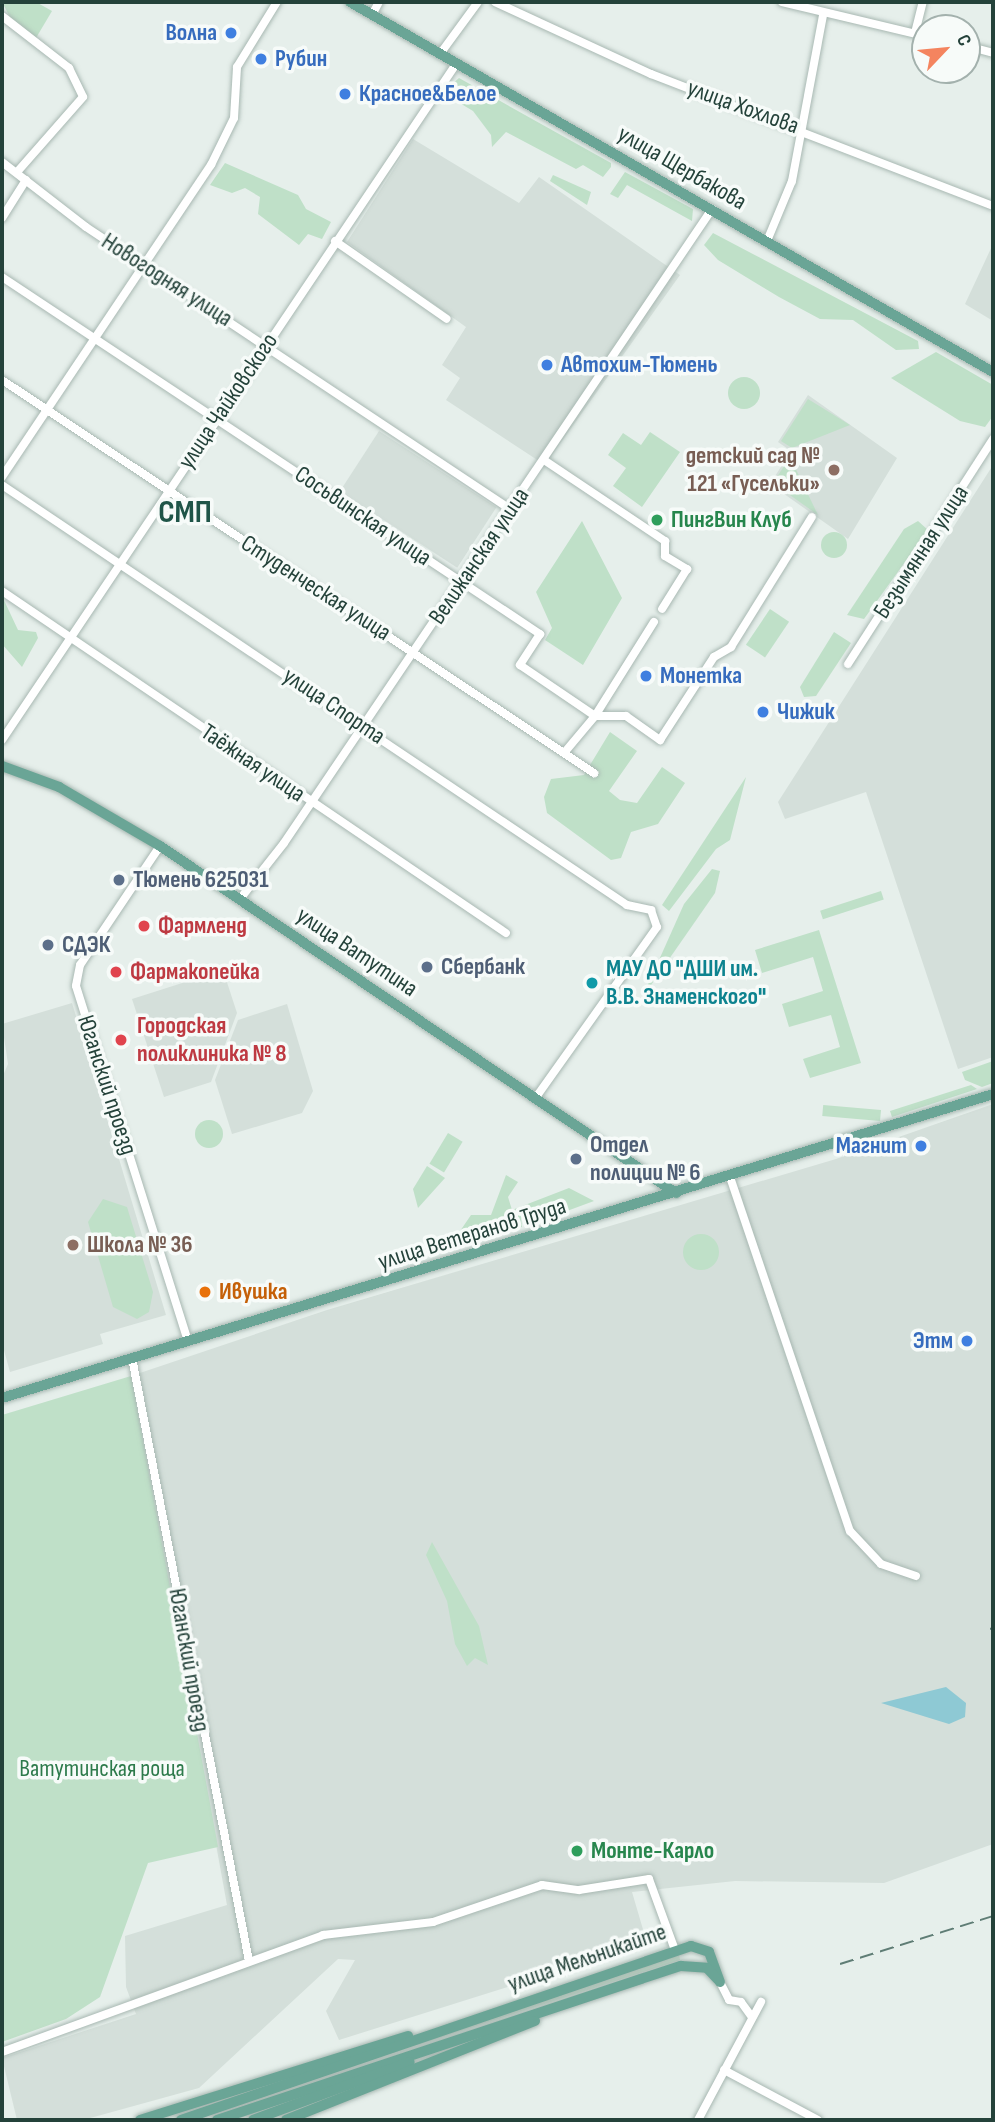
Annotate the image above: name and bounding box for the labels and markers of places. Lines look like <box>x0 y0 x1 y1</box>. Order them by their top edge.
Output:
place label: Волна <box>165 19 217 47</box>
marker: Волна <box>223 25 239 41</box>
place label: Рубин <box>275 45 327 73</box>
marker: Рубин <box>253 51 269 67</box>
place label: Красное&Белое <box>359 80 496 108</box>
marker: Красное&Белое <box>337 86 353 102</box>
place label: Автохим-Тюмень <box>561 351 718 379</box>
marker: Автохим-Тюмень <box>539 357 555 373</box>
place label: детский сад № 121 «Гусельки» <box>686 442 820 498</box>
marker: детский сад № 121 «Гусельки» <box>826 462 842 478</box>
place label: ПингВин Клуб <box>671 506 792 534</box>
marker: ПингВин Клуб <box>649 512 665 528</box>
place label: Монетка <box>660 662 742 690</box>
marker: Монетка <box>638 668 654 684</box>
place label: Чижик <box>777 698 835 726</box>
marker: Чижик <box>755 704 771 720</box>
place label: Тюмень 625031 <box>133 866 269 894</box>
marker: Тюмень 625031 <box>111 872 127 888</box>
place label: Фармленд <box>158 912 247 940</box>
marker: Фармленд <box>136 918 152 934</box>
place label: СДЭК <box>62 931 110 959</box>
marker: СДЭК <box>40 937 56 953</box>
place label: Сбербанк <box>441 953 525 981</box>
place label: МАУ ДО "ДШИ им. В.В. Знаменского" <box>606 955 766 1011</box>
place label: Фармакопейка <box>130 958 260 986</box>
marker: Сбербанк <box>419 959 435 975</box>
marker: Фармакопейка <box>108 964 124 980</box>
marker: МАУ ДО "ДШИ им. В.В. Знаменского" <box>584 975 600 991</box>
place label: Городская поликлиника № 8 <box>137 1012 287 1068</box>
marker: Городская поликлиника № 8 <box>111 1030 131 1050</box>
place label: Отдел полиции № 6 <box>590 1131 701 1187</box>
place label: Магнит <box>836 1132 907 1160</box>
marker: Магнит <box>913 1138 929 1154</box>
marker: Отдел полиции № 6 <box>568 1151 584 1167</box>
place label: Школа № 36 <box>87 1231 193 1259</box>
marker: Школа № 36 <box>65 1237 81 1253</box>
place label: Ивушка <box>219 1278 288 1306</box>
marker: Ивушка <box>197 1284 213 1300</box>
place label: Этм <box>913 1327 953 1355</box>
marker: Этм <box>959 1333 975 1349</box>
place label: Монте-Карло <box>591 1837 714 1865</box>
marker: Монте-Карло <box>569 1843 585 1859</box>

